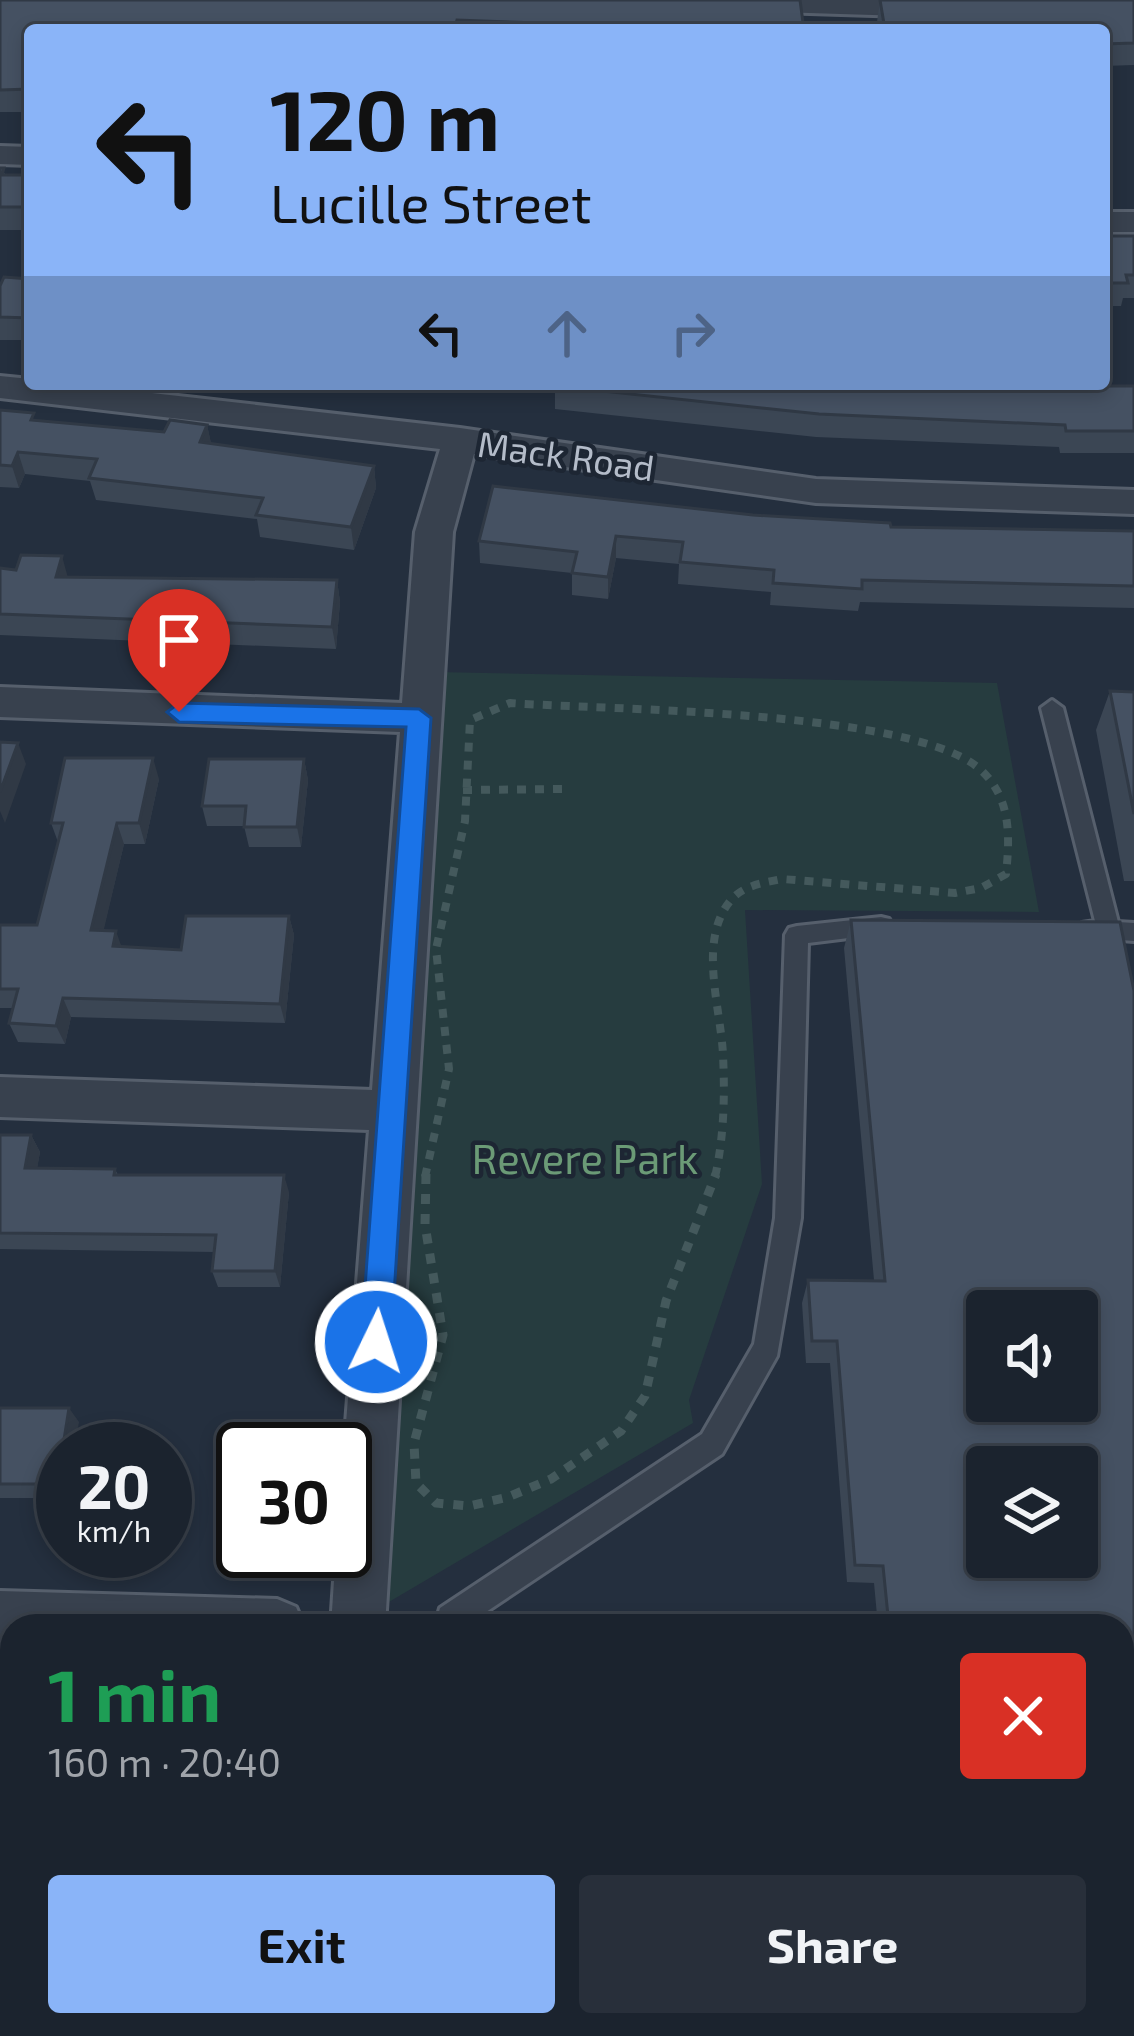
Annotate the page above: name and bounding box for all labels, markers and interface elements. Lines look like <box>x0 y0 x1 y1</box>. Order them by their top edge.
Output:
text: 120 m <box>270 67 500 168</box>
icon: left <box>72 72 228 228</box>
text: Lucille Street <box>270 169 592 234</box>
icon: left <box>408 300 474 366</box>
icon: ahead <box>534 300 600 366</box>
icon: right <box>660 300 726 366</box>
street label: Mack Road <box>475 421 657 488</box>
pin <box>128 589 230 712</box>
icon: arrive <box>146 607 212 673</box>
park label: Revere Park <box>472 1132 698 1182</box>
position arrow <box>313 1279 439 1405</box>
map controls <box>966 1290 1098 1578</box>
button: sound <box>966 1290 1098 1422</box>
speed limit sign: 30 <box>216 1422 372 1578</box>
button: layers <box>966 1446 1098 1578</box>
text: 20 <box>78 1449 150 1521</box>
text: km/h <box>77 1512 151 1548</box>
text: 1 min <box>48 1650 221 1736</box>
button: close <box>960 1653 1086 1779</box>
text: 160 m · 20:40 <box>48 1738 281 1785</box>
button: Exit <box>48 1875 555 2013</box>
button: Share <box>579 1875 1086 2013</box>

